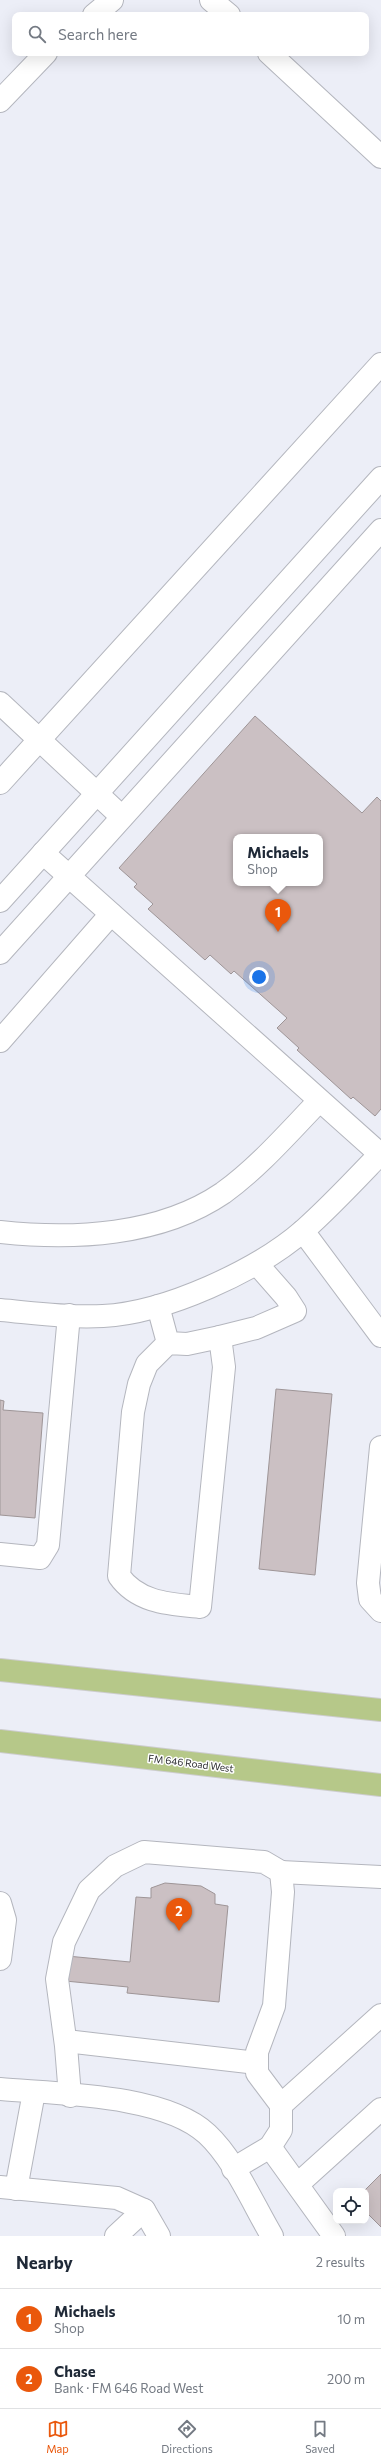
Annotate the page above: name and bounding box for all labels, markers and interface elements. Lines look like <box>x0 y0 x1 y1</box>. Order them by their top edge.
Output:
search box <box>12 12 369 56</box>
icon: search <box>26 23 48 45</box>
text: Search here <box>58 25 137 43</box>
popup <box>233 834 323 886</box>
text: Michaels <box>247 843 309 861</box>
text: Shop <box>247 861 278 877</box>
pin: 1 <box>265 899 291 932</box>
your location <box>249 967 269 987</box>
street label: FM 646 Road West <box>148 1752 234 1774</box>
pin: 2 <box>166 1898 192 1931</box>
map controls <box>333 2188 369 2224</box>
button: locate <box>333 2188 369 2224</box>
text: Nearby <box>16 2252 73 2273</box>
text: 2 results <box>316 2254 365 2270</box>
text: Michaels <box>54 2302 115 2320</box>
text: 1 <box>26 2311 32 2327</box>
text: 10 m <box>337 2311 365 2327</box>
text: Shop <box>54 2320 85 2336</box>
text: Chase <box>54 2362 96 2380</box>
text: 2 <box>25 2371 33 2387</box>
text: 200 m <box>327 2371 365 2387</box>
text: Bank · FM 646 Road West <box>54 2380 203 2396</box>
tab: Map <box>46 2418 69 2455</box>
tab: Directions <box>161 2418 213 2455</box>
tab: Saved <box>305 2418 335 2455</box>

